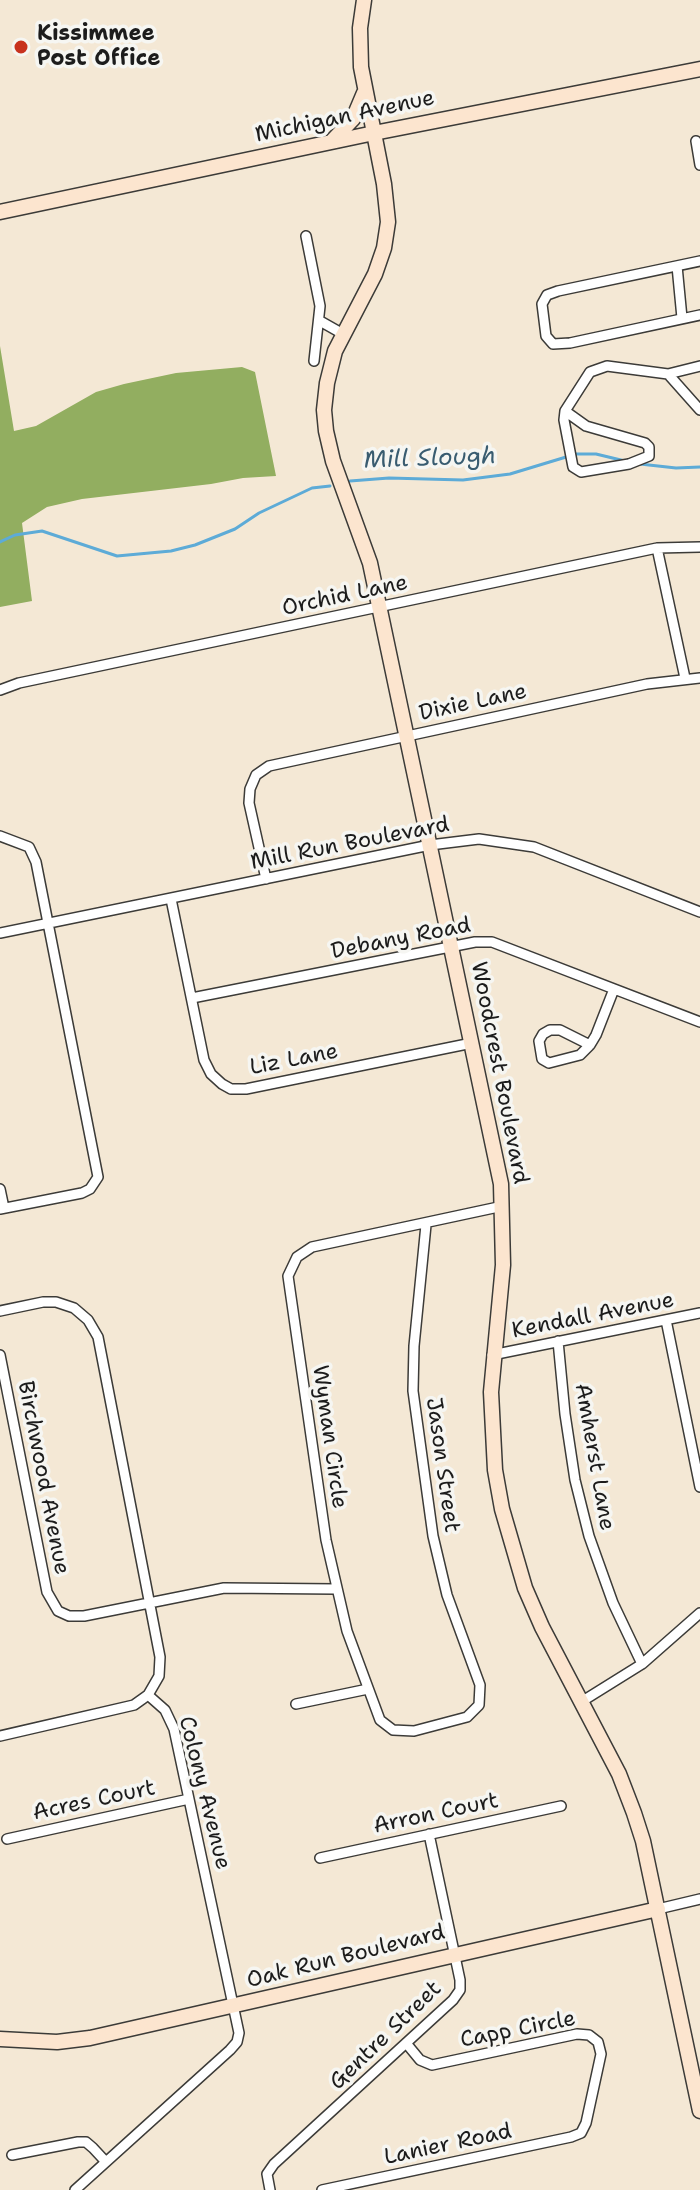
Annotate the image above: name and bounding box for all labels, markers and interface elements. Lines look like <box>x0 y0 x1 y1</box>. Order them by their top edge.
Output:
place label: Kissimmee Post Office <box>37 21 160 72</box>
marker: Kissimmee Post Office <box>12 38 30 56</box>
street label: Michigan Avenue <box>253 85 437 149</box>
water label: Mill Slough <box>363 442 497 476</box>
street label: Orchid Lane <box>280 570 410 622</box>
street label: Dixie Lane <box>417 679 529 727</box>
street label: Mill Run Boulevard <box>248 812 452 876</box>
street label: Debany Road <box>329 913 473 965</box>
street label: Woodcrest Boulevard <box>464 960 534 1186</box>
street label: Liz Lane <box>248 1039 340 1081</box>
street label: Kendall Avenue <box>510 1287 676 1345</box>
street label: Wyman Circle <box>306 1364 352 1510</box>
street label: Birchwood Avenue <box>11 1379 75 1577</box>
street label: Amherst Lane <box>568 1382 620 1532</box>
street label: Jason Street <box>419 1396 465 1534</box>
street label: Colony Avenue <box>172 1714 236 1872</box>
street label: Acres Court <box>30 1775 158 1827</box>
street label: Arron Court <box>371 1788 501 1840</box>
street label: Oak Run Boulevard <box>244 1920 448 1994</box>
street label: Gentre Street <box>325 1976 447 2096</box>
street label: Capp Circle <box>458 2006 578 2054</box>
street label: Lanier Road <box>382 2119 514 2171</box>

